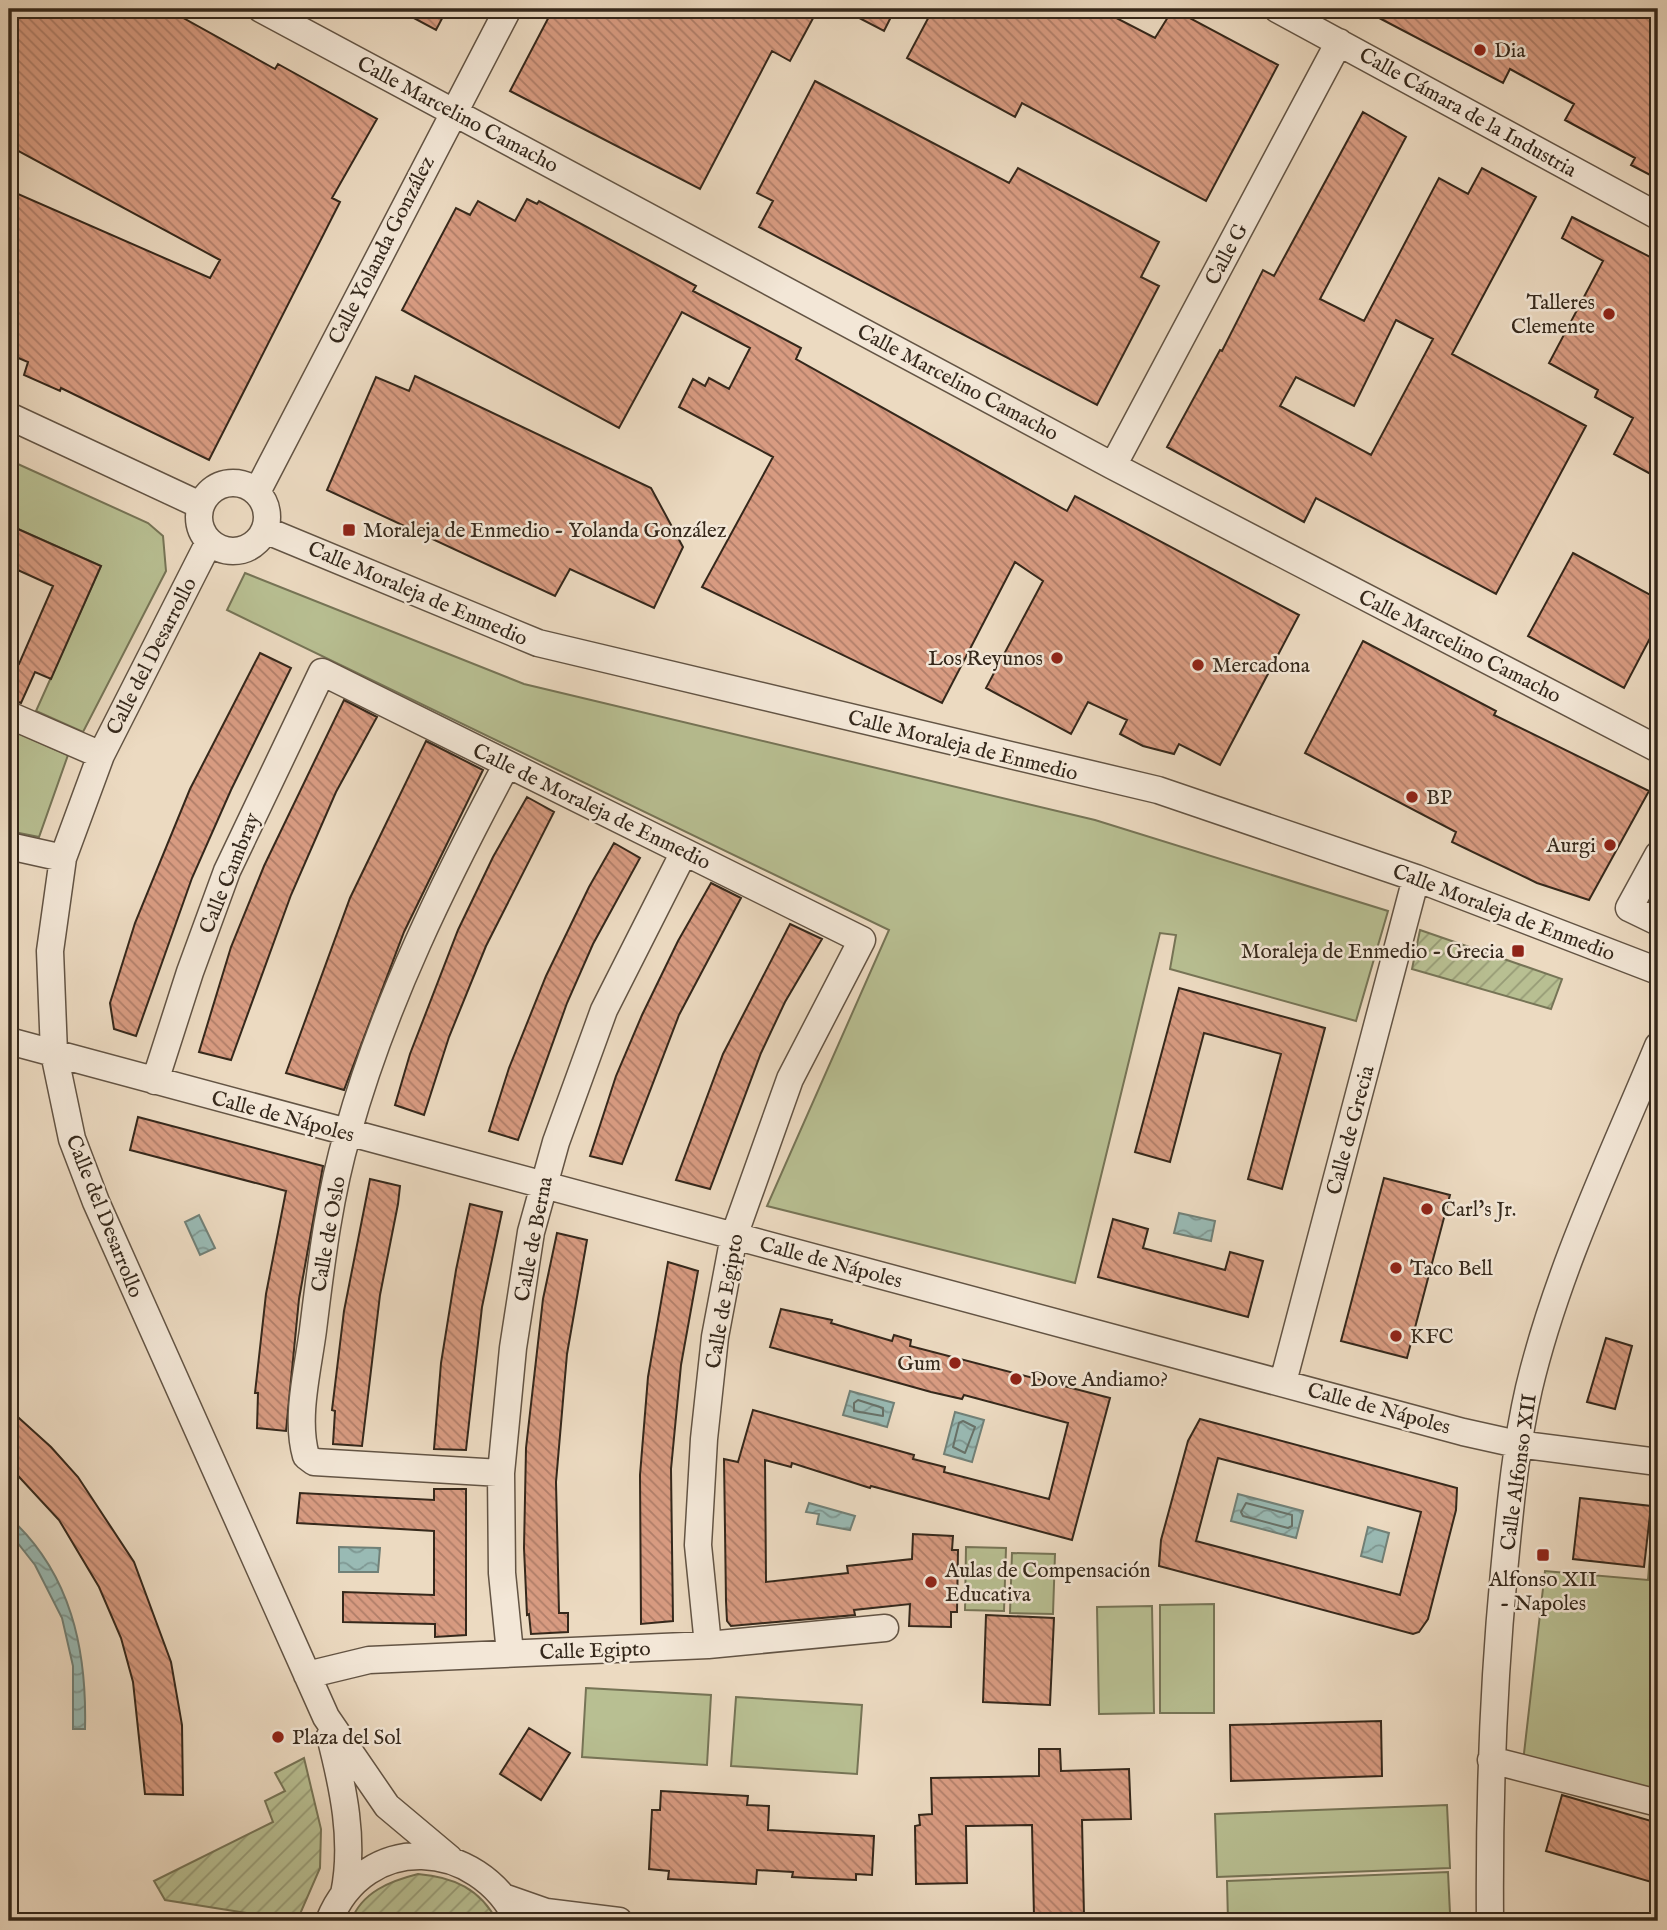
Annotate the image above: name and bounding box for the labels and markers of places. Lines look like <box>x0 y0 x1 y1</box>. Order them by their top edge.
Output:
place label: Dia <box>1494 38 1526 65</box>
marker: Dia <box>1472 42 1488 58</box>
place label: Talleres Clemente <box>1511 290 1595 341</box>
marker: Talleres Clemente <box>1601 306 1617 322</box>
place label: Moraleja de Enmedio - Yolanda González <box>363 518 727 545</box>
marker: Moraleja de Enmedio - Yolanda González <box>341 522 357 538</box>
place label: Los Reyunos <box>928 646 1043 673</box>
marker: Los Reyunos <box>1049 650 1065 666</box>
place label: Mercadona <box>1212 653 1311 680</box>
marker: Mercadona <box>1190 657 1206 673</box>
place label: BP <box>1426 785 1452 812</box>
marker: BP <box>1404 789 1420 805</box>
place label: Aurgi <box>1545 833 1596 860</box>
marker: Aurgi <box>1602 837 1618 853</box>
place label: Moraleja de Enmedio - Grecia <box>1241 939 1505 966</box>
marker: Moraleja de Enmedio - Grecia <box>1510 943 1526 959</box>
place label: Carl's Jr. <box>1441 1197 1516 1224</box>
marker: Carl's Jr. <box>1419 1201 1435 1217</box>
place label: Taco Bell <box>1410 1256 1493 1283</box>
marker: Taco Bell <box>1388 1260 1404 1276</box>
place label: KFC <box>1410 1324 1454 1351</box>
marker: KFC <box>1388 1328 1404 1344</box>
place label: Gum <box>897 1351 941 1378</box>
marker: Gum <box>947 1355 963 1371</box>
place label: Dove Andiamo? <box>1030 1367 1168 1394</box>
marker: Dove Andiamo? <box>1008 1371 1024 1387</box>
marker: Alfonso XII - Napoles <box>1535 1547 1551 1563</box>
place label: Aulas de Compensación Educativa <box>944 1558 1150 1609</box>
place label: Alfonso XII - Napoles <box>1488 1567 1597 1618</box>
marker: Aulas de Compensación Educativa <box>923 1574 939 1590</box>
place label: Plaza del Sol <box>292 1725 402 1752</box>
marker: Plaza del Sol <box>270 1729 286 1745</box>

